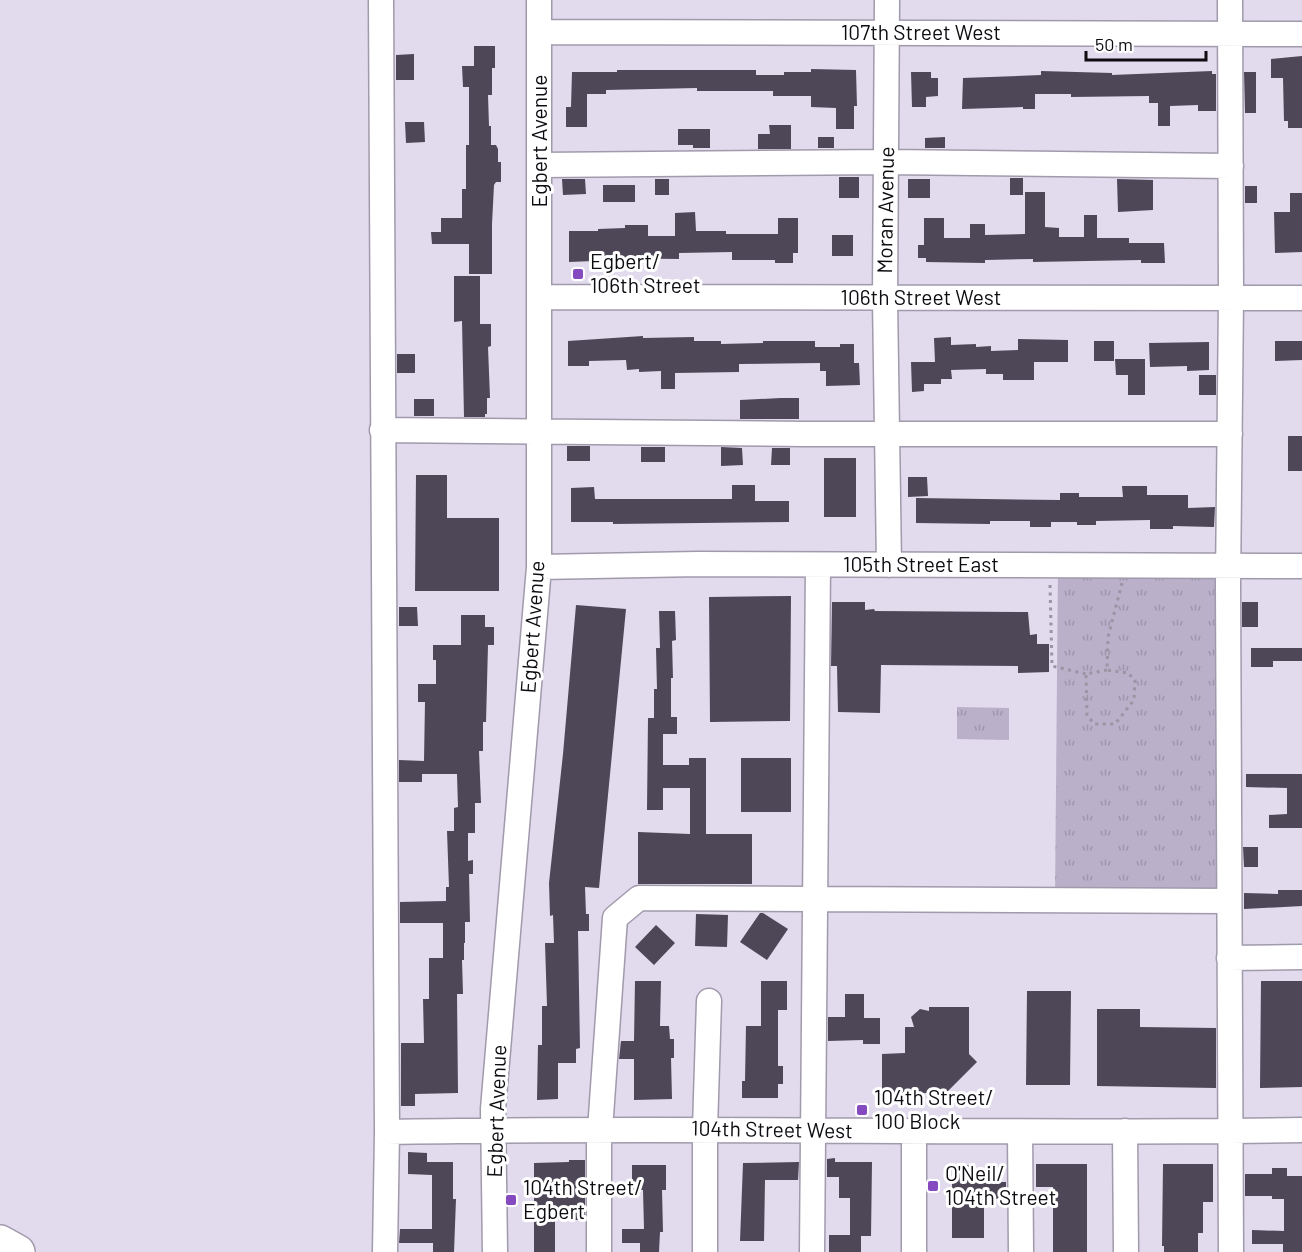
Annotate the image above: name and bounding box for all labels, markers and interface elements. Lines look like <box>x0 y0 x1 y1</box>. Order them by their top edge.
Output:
street label: 107th Street West <box>841 19 1001 44</box>
scale bar <box>1086 24 1206 62</box>
text: 50 m <box>1095 33 1133 55</box>
street label: Egbert Avenue <box>526 75 551 207</box>
street label: Moran Avenue <box>871 146 898 274</box>
place label: Egbert/ 106th Street <box>590 248 701 297</box>
marker: Egbert/ 106th Street <box>571 267 585 281</box>
street label: 106th Street West <box>841 284 1001 309</box>
street label: 105th Street East <box>843 551 999 576</box>
street label: Egbert Avenue <box>514 560 549 694</box>
street label: Egbert Avenue <box>481 1044 510 1178</box>
place label: 104th Street/ 100 Block <box>874 1084 994 1133</box>
marker: 104th Street/ 100 Block <box>855 1103 869 1117</box>
street label: 104th Street West <box>691 1115 853 1142</box>
place label: O'Neil/ 104th Street <box>945 1160 1056 1209</box>
place label: 104th Street/ Egbert <box>523 1174 643 1223</box>
marker: O'Neil/ 104th Street <box>926 1179 940 1193</box>
marker: 104th Street/ Egbert <box>504 1193 518 1207</box>

